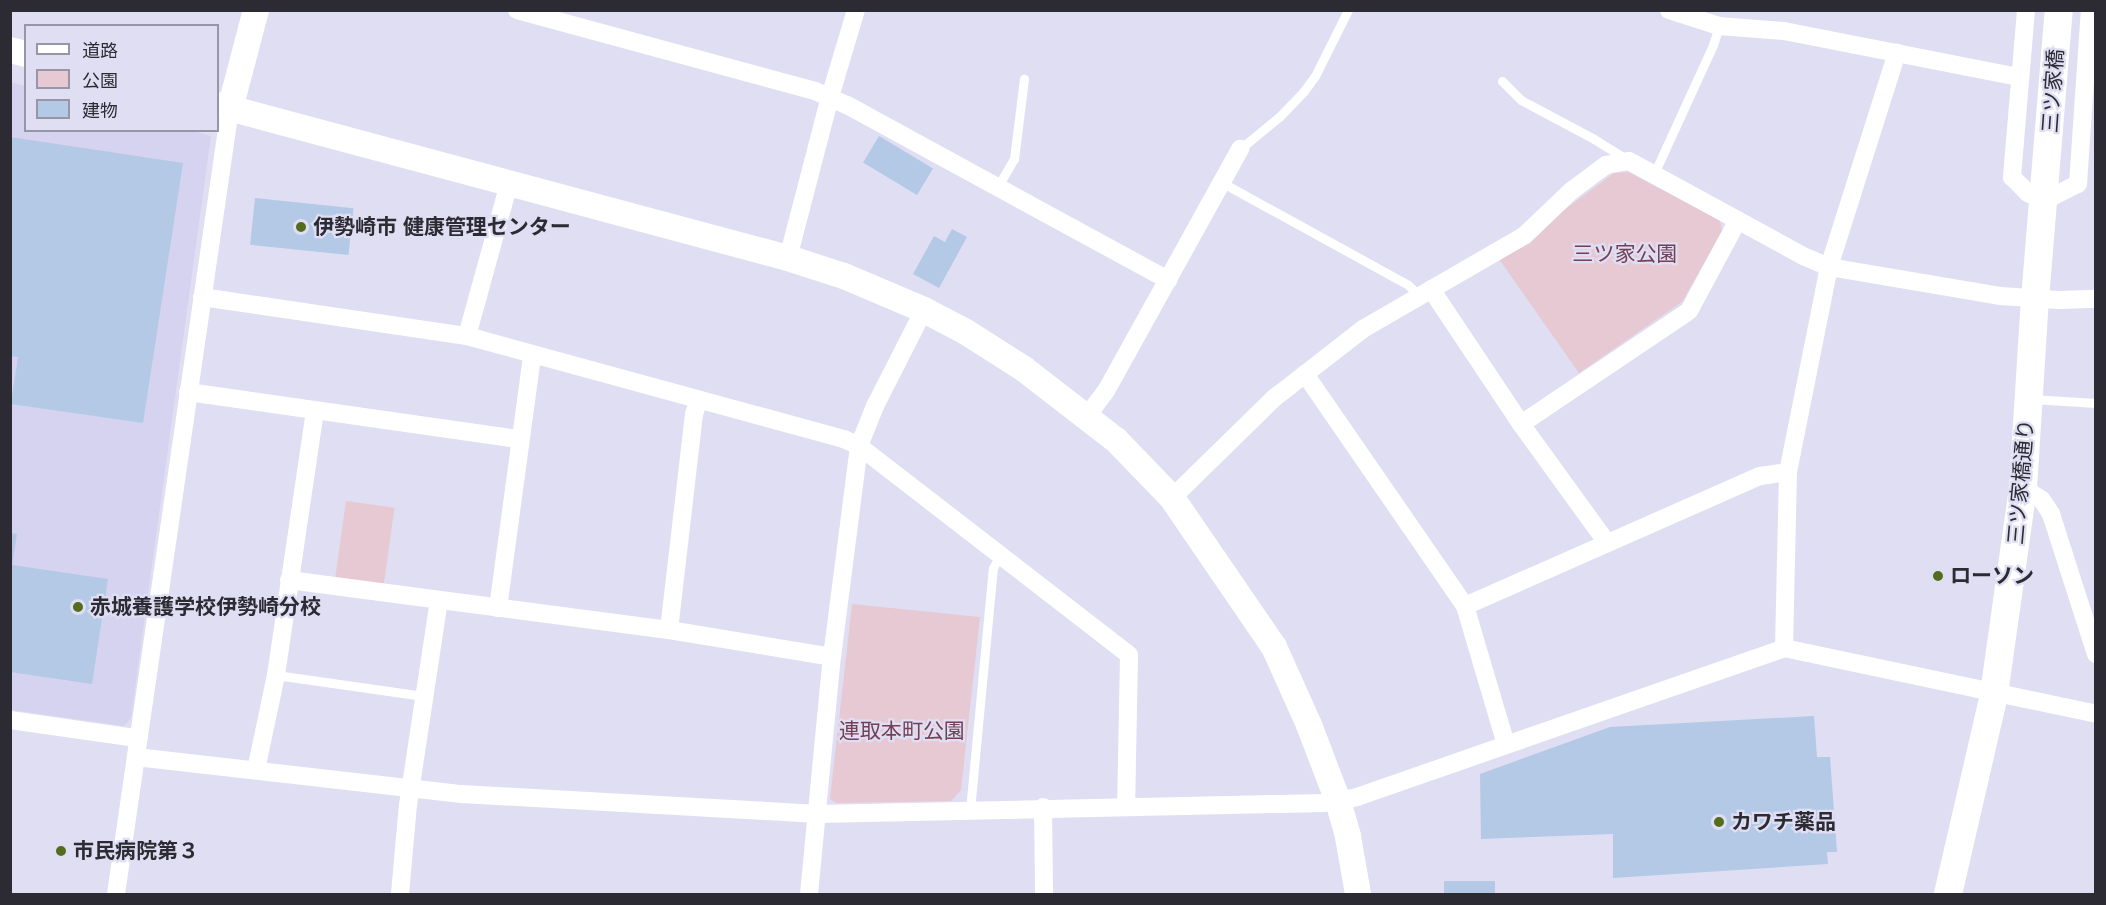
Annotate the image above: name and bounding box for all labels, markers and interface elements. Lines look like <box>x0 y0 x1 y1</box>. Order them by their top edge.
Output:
legend <box>24 24 219 132</box>
text: 道路 <box>82 41 118 61</box>
street label: 三ツ家橋 <box>2038 48 2068 134</box>
text: 公園 <box>82 71 118 91</box>
text: 建物 <box>82 101 118 121</box>
place label: 伊勢崎市 健康管理センター <box>313 214 571 240</box>
marker: 伊勢崎市 健康管理センター <box>294 220 308 234</box>
park label: 三ツ家公園 <box>1573 241 1677 267</box>
street label: 三ツ家橋通り <box>2003 418 2039 546</box>
place label: ローソン <box>1950 563 2034 589</box>
marker: ローソン <box>1931 569 1945 583</box>
place label: 赤城養護学校伊勢崎分校 <box>90 594 321 620</box>
marker: 赤城養護学校伊勢崎分校 <box>71 600 85 614</box>
park label: 連取本町公園 <box>839 718 965 744</box>
place label: カワチ薬品 <box>1731 809 1836 835</box>
marker: カワチ薬品 <box>1712 815 1726 829</box>
place label: 市民病院第３ <box>73 838 199 864</box>
marker: 市民病院第３ <box>54 844 68 858</box>

